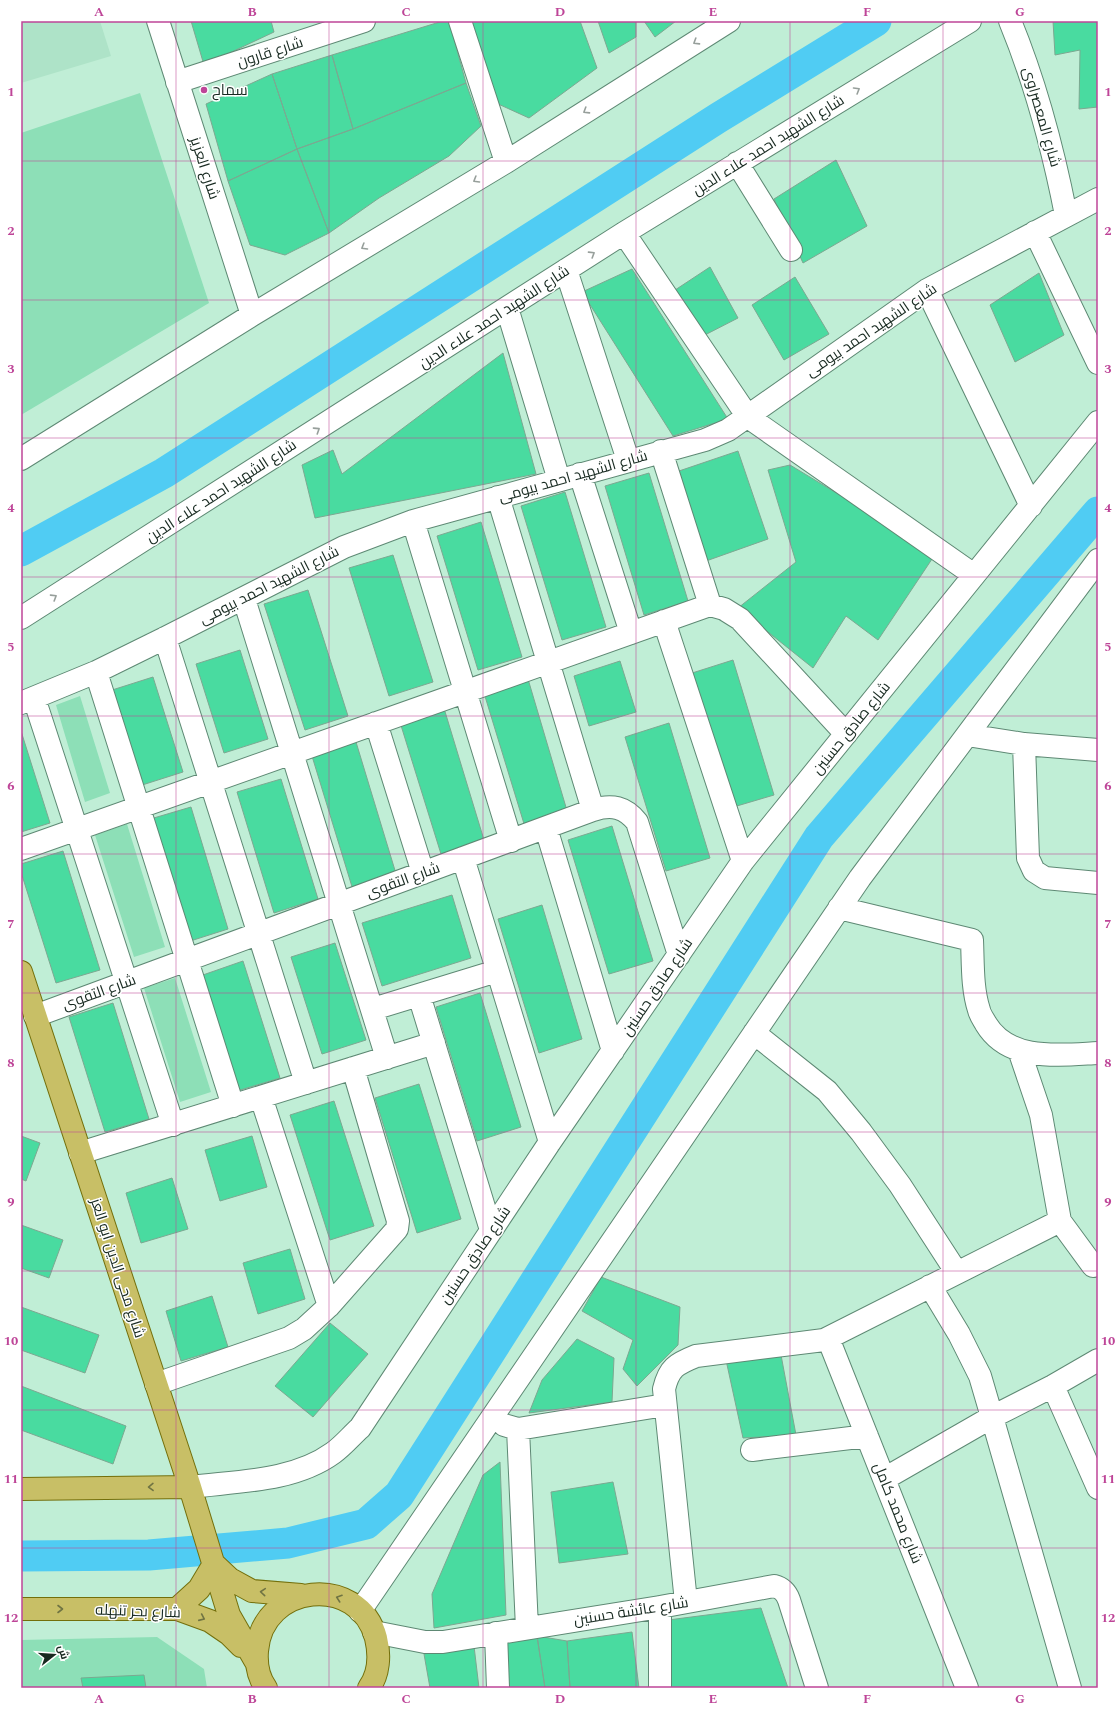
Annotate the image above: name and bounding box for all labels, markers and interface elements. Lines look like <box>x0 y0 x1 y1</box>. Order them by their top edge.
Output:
text: A <box>94 2 104 22</box>
text: B <box>247 2 257 22</box>
text: C <box>401 2 411 22</box>
text: D <box>555 2 565 22</box>
text: E <box>709 2 718 22</box>
text: F <box>863 2 871 22</box>
text: G <box>1015 2 1025 22</box>
street label: شارع قارون <box>234 31 306 74</box>
one-way arrow <box>693 37 700 45</box>
street label: شارع المعصراوى <box>1016 64 1067 170</box>
place label: سماح <box>212 79 248 102</box>
text: 1 <box>7 82 15 102</box>
text: 1 <box>1104 82 1112 102</box>
marker: سماح <box>199 85 209 95</box>
one-way arrow <box>853 87 860 95</box>
street label: شارع الشهيد احمد علاء الدين <box>688 89 849 202</box>
one-way arrow <box>583 107 590 114</box>
street label: شارع العزيز <box>183 133 225 202</box>
one-way arrow <box>473 176 480 183</box>
text: 2 <box>7 221 15 241</box>
text: 2 <box>1104 221 1112 241</box>
one-way arrow <box>361 243 368 250</box>
one-way arrow <box>588 251 595 259</box>
street label: شارع الشهيد احمد علاء الدين <box>414 260 574 375</box>
street label: شارع الشهيد احمد بيومى <box>801 278 942 383</box>
text: 3 <box>7 359 15 379</box>
text: 3 <box>1104 359 1112 379</box>
one-way arrow <box>313 427 320 434</box>
street label: شارع الشهيد احمد علاء الدين <box>141 434 301 549</box>
street label: شارع الشهيد احمد بيومى <box>496 444 650 509</box>
text: 4 <box>7 498 15 518</box>
text: 4 <box>1104 498 1112 518</box>
street label: شارع الشهيد احمد بيومى <box>195 540 343 631</box>
one-way arrow <box>50 595 57 602</box>
text: 5 <box>7 637 15 657</box>
text: 5 <box>1104 637 1112 657</box>
street label: شارع صادق حسنين <box>807 677 896 780</box>
text: 6 <box>7 776 15 796</box>
text: 6 <box>1104 776 1112 796</box>
street label: شارع التقوى <box>363 856 443 904</box>
text: 7 <box>7 914 15 934</box>
text: 7 <box>1104 914 1112 934</box>
street label: شارع صادق حسنين <box>616 934 699 1041</box>
street label: شارع التقوى <box>59 968 139 1016</box>
text: 8 <box>7 1053 15 1073</box>
text: 8 <box>1104 1053 1112 1073</box>
text: 9 <box>7 1192 15 1212</box>
text: 9 <box>1104 1192 1112 1212</box>
street label: شارع محى الدين ابو العز <box>84 1194 151 1341</box>
street label: شارع صادق حسنين <box>434 1202 517 1309</box>
text: 10 <box>4 1331 18 1351</box>
text: 10 <box>1101 1331 1115 1351</box>
street label: شارع محمد كامل <box>867 1459 928 1567</box>
text: 11 <box>4 1469 18 1489</box>
text: 11 <box>1101 1469 1115 1489</box>
one-way arrow <box>148 1483 154 1491</box>
one-way arrow <box>260 1588 266 1597</box>
street label: شارع عائشة حسنين <box>572 1591 690 1632</box>
one-way arrow <box>335 1594 342 1603</box>
street label: شارع بحر تنهله <box>95 1599 181 1624</box>
one-way arrow <box>57 1605 63 1613</box>
text: 12 <box>4 1608 18 1628</box>
text: 12 <box>1101 1608 1115 1628</box>
one-way arrow <box>198 1613 206 1621</box>
north arrow <box>34 1635 74 1675</box>
text: ش <box>53 1643 73 1661</box>
text: A <box>94 1689 104 1709</box>
text: B <box>247 1689 257 1709</box>
text: C <box>401 1689 411 1709</box>
text: D <box>555 1689 565 1709</box>
text: E <box>709 1689 718 1709</box>
text: F <box>863 1689 871 1709</box>
text: G <box>1015 1689 1025 1709</box>

